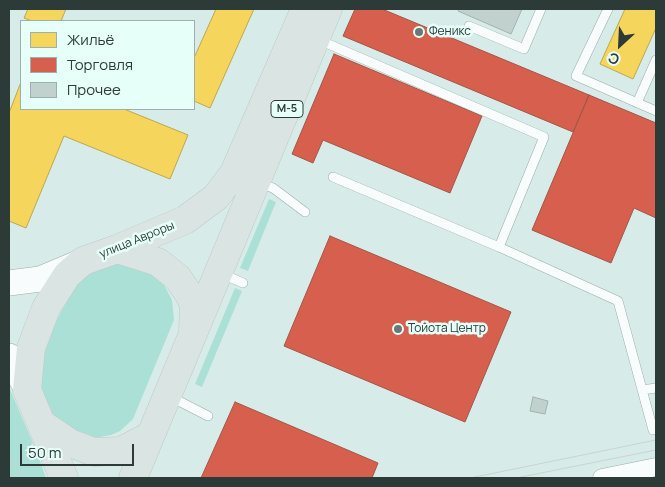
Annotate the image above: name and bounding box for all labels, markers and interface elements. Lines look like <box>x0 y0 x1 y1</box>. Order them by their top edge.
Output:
legend <box>20 20 195 110</box>
north arrow <box>595 20 645 70</box>
place label: Феникс <box>429 25 471 39</box>
marker: Феникс <box>413 26 425 38</box>
text: Жильё <box>67 29 114 50</box>
text: С <box>605 48 622 70</box>
text: Торговля <box>67 54 133 75</box>
text: Прочее <box>67 79 121 100</box>
road number: М-5 <box>271 100 303 118</box>
street label: улица Авроры <box>97 218 177 262</box>
place label: Тойота Центр <box>408 322 486 336</box>
marker: Тойота Центр <box>392 323 404 335</box>
scale bar <box>22 434 136 466</box>
text: 50 m <box>28 442 62 463</box>

